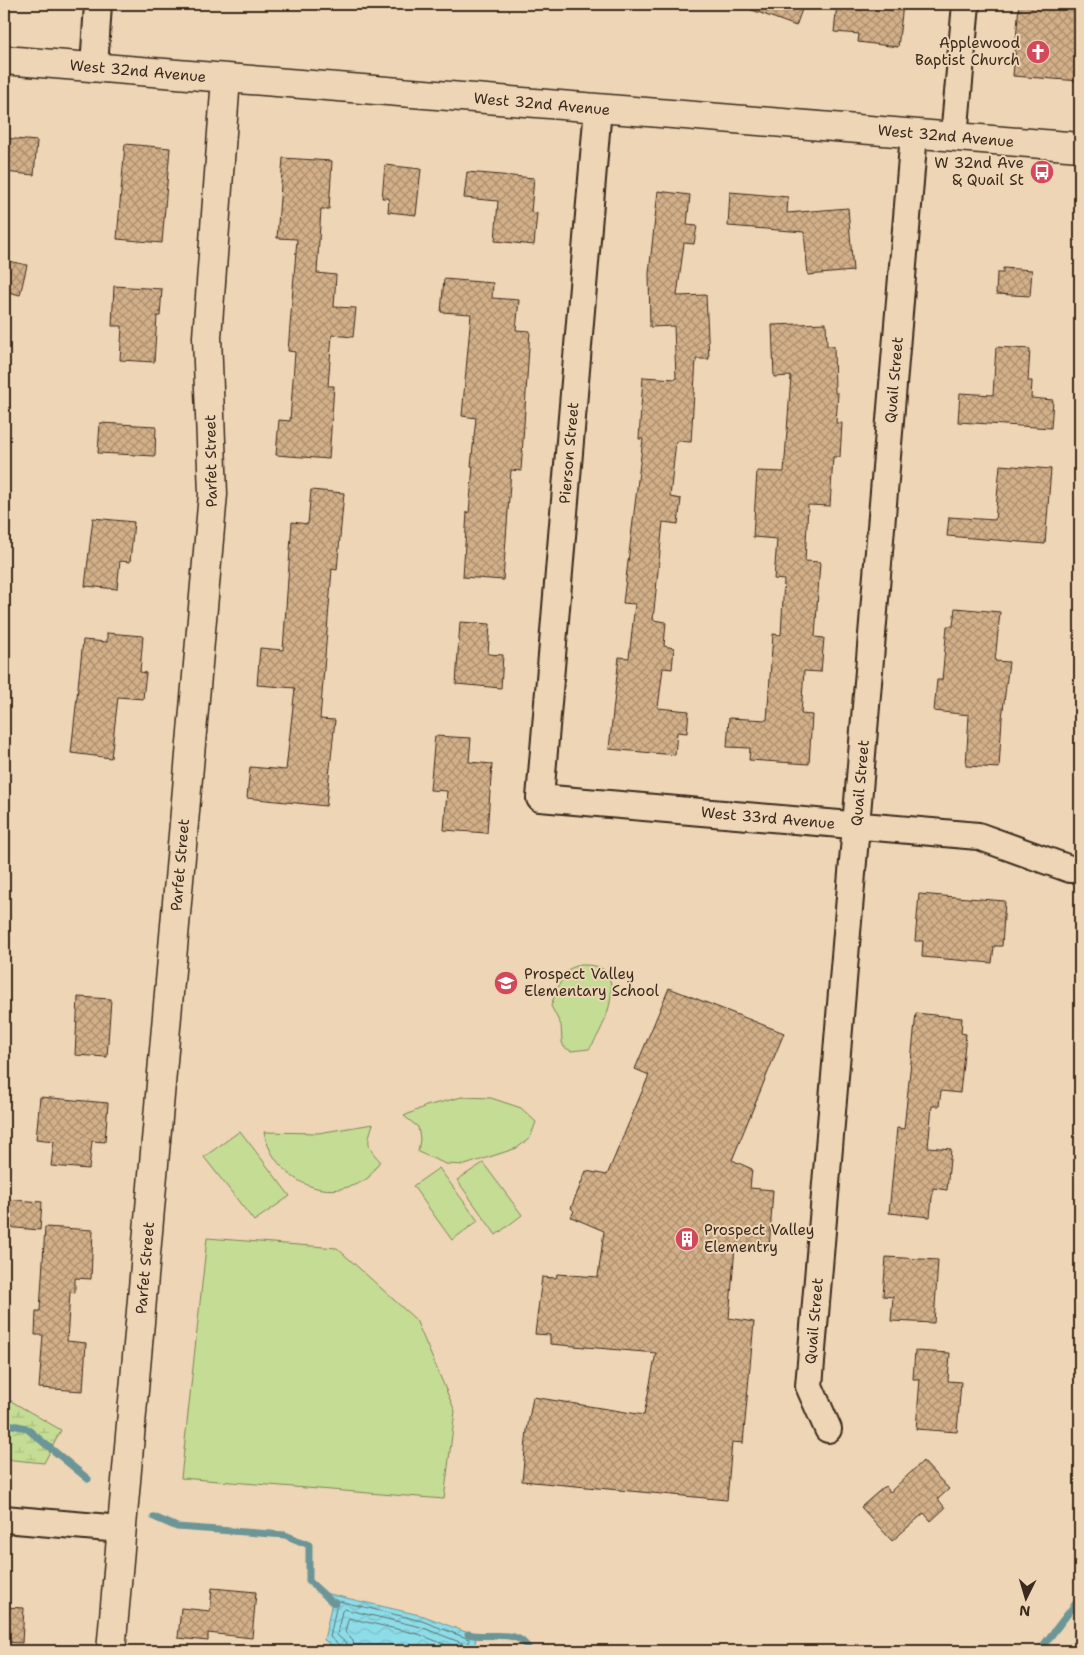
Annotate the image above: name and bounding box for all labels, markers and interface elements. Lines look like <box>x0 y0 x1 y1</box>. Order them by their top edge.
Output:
place label: Applewood Baptist Church <box>915 33 1020 70</box>
church icon: Applewood Baptist Church <box>1025 39 1051 65</box>
street label: West 32nd Avenue <box>69 55 207 87</box>
street label: West 32nd Avenue <box>473 88 611 120</box>
street label: West 32nd Avenue <box>877 120 1015 152</box>
place label: W 32nd Ave & Quail St <box>934 153 1024 190</box>
bus stop icon: W 32nd Ave & Quail St <box>1029 159 1055 185</box>
street label: Quail Street <box>880 336 908 424</box>
street label: Pierson Street <box>555 401 583 505</box>
street label: Parfet Street <box>200 414 222 508</box>
street label: Quail Street <box>846 739 874 827</box>
street label: West 33rd Avenue <box>700 802 836 834</box>
street label: Parfet Street <box>166 818 194 912</box>
place label: Prospect Valley Elementary School <box>524 964 660 1001</box>
school or university icon: Prospect Valley Elementary School <box>493 970 519 996</box>
place label: Prospect Valley Elementry <box>704 1220 814 1257</box>
street label: Parfet Street <box>131 1221 159 1315</box>
building icon: Prospect Valley Elementry <box>674 1226 700 1252</box>
street label: Quail Street <box>800 1277 828 1365</box>
north arrow <box>1002 1572 1052 1622</box>
text: N <box>1019 1602 1031 1620</box>

